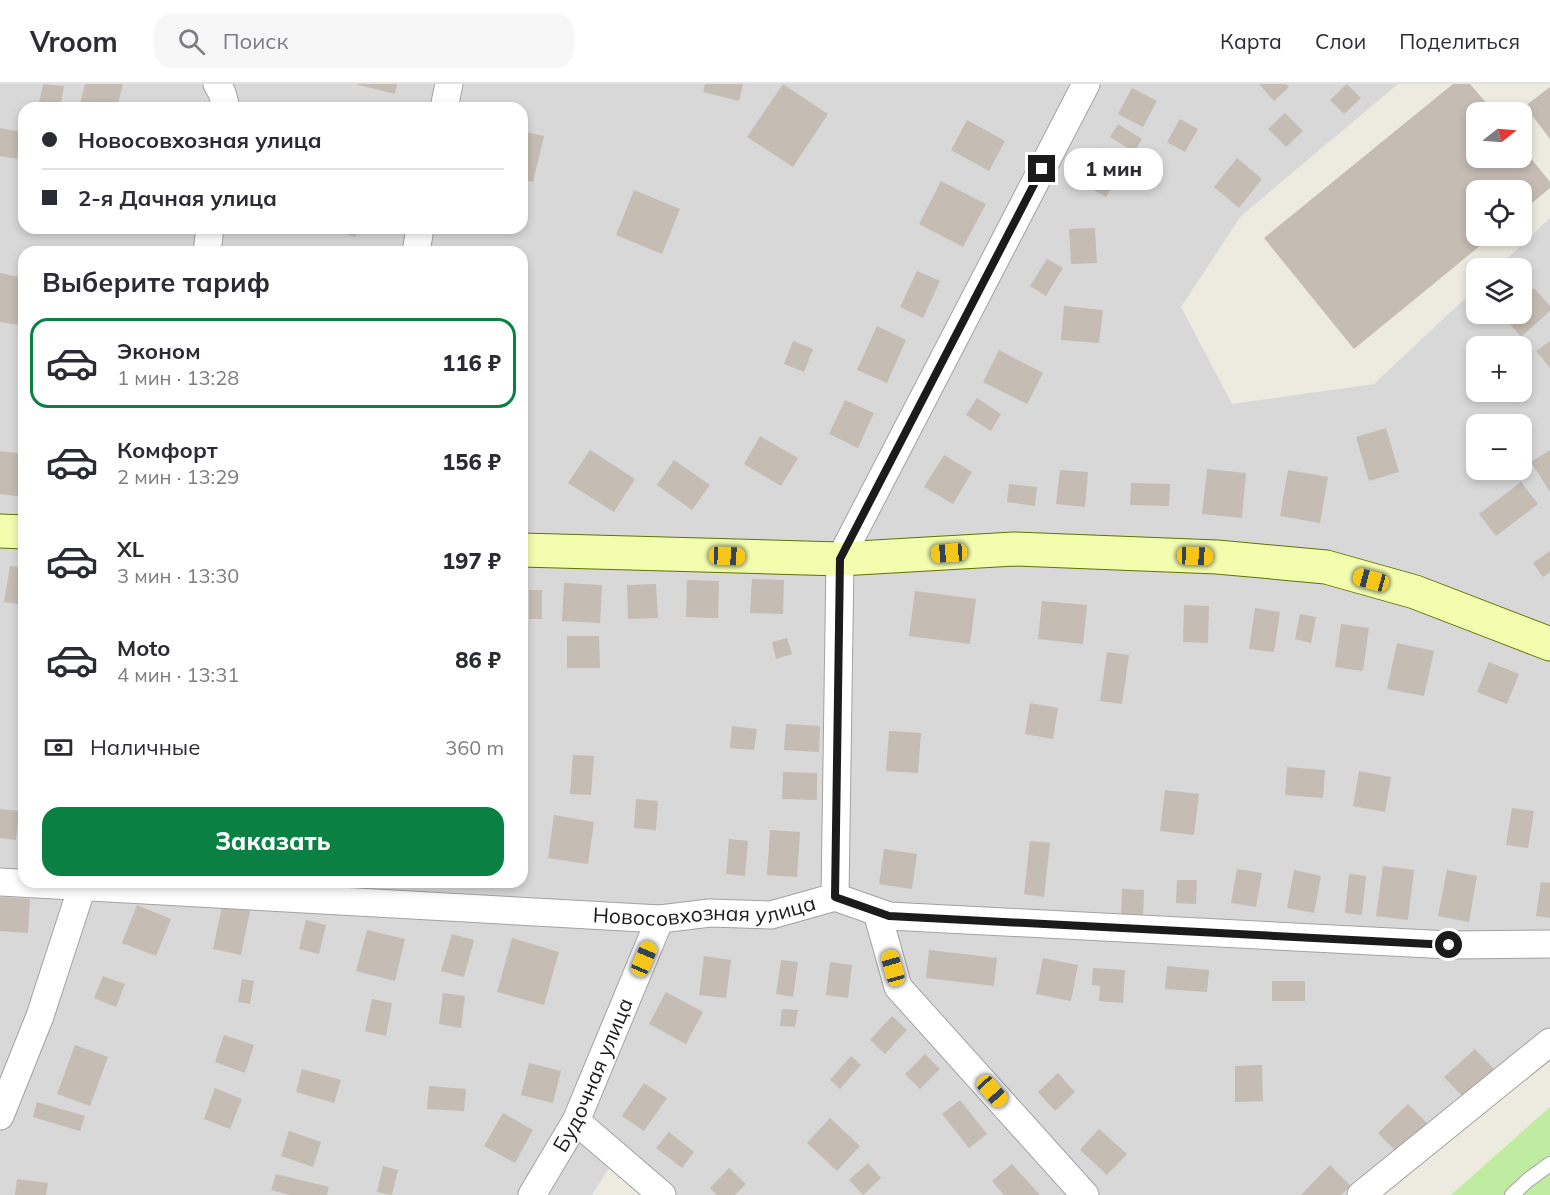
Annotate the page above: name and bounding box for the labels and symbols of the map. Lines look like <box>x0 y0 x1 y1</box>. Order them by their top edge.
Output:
north arrow <box>1466 102 1532 168</box>
callout: 1 мин <box>1063 148 1162 190</box>
route end <box>1028 155 1055 182</box>
car <box>930 543 968 563</box>
car <box>709 546 745 566</box>
car <box>1177 546 1213 566</box>
car <box>1351 567 1391 593</box>
street label: Новосовхозная улица <box>592 889 818 931</box>
route start <box>1435 931 1462 958</box>
car <box>629 939 659 979</box>
car <box>879 948 907 988</box>
street label: Будочная улица <box>547 994 638 1156</box>
car <box>973 1072 1011 1110</box>

